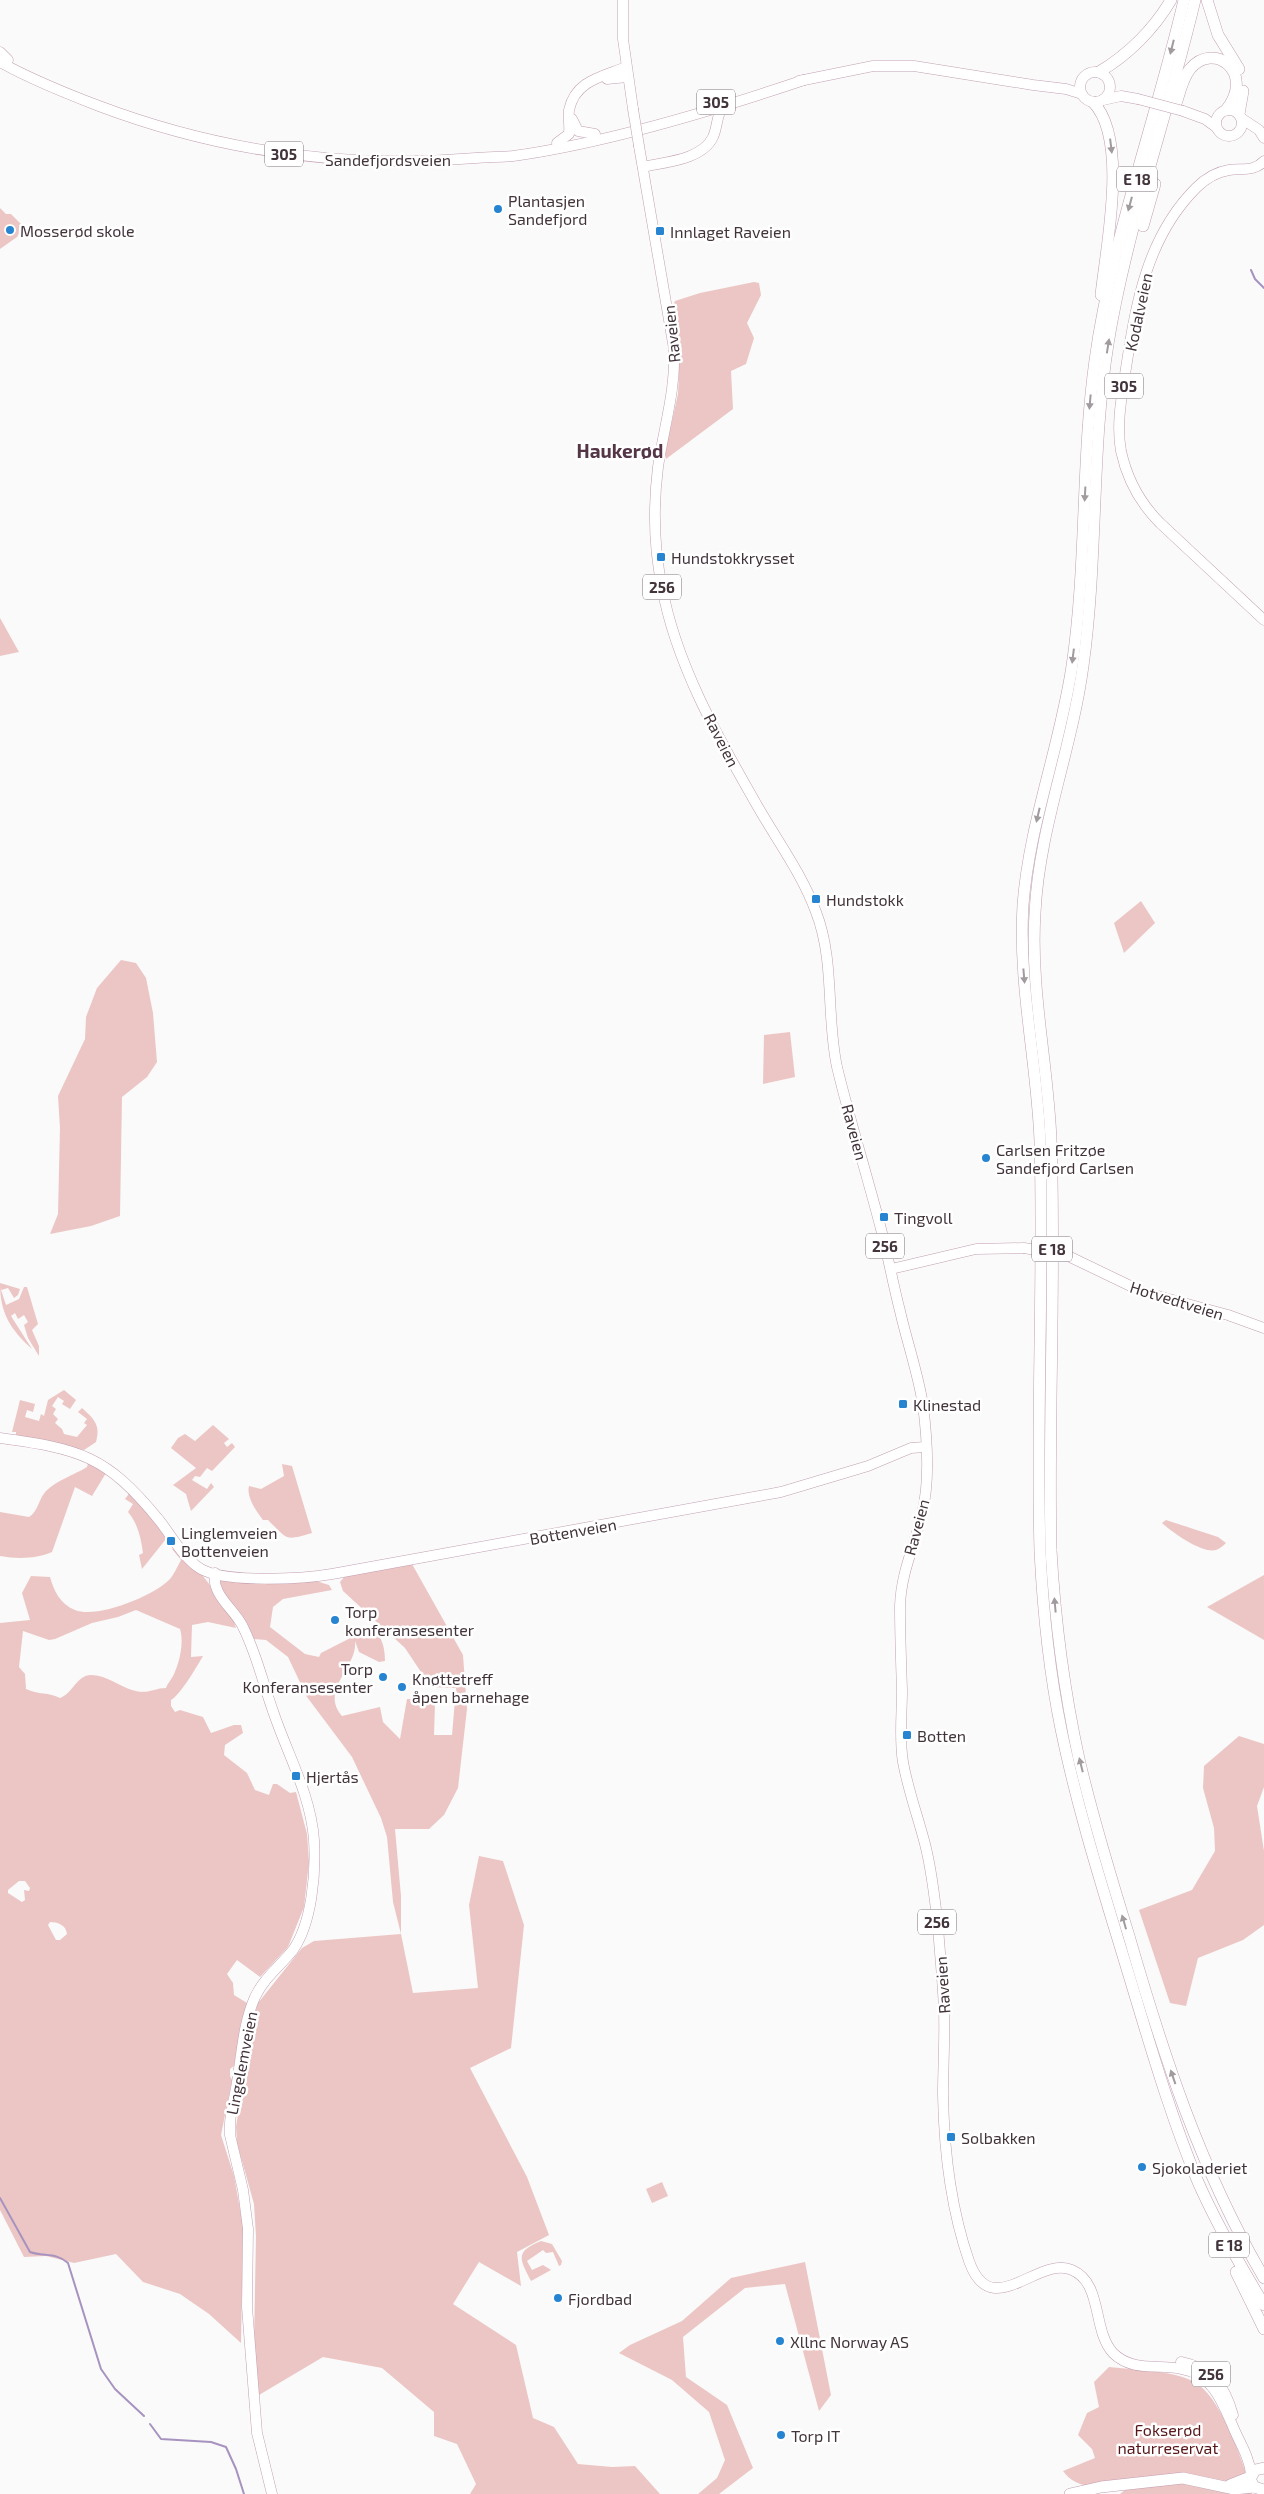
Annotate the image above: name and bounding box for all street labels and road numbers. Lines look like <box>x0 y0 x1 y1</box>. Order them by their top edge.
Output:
road number: 305 <box>697 90 735 114</box>
road number: 305 <box>265 142 303 166</box>
street label: Sandefjordsveien <box>325 150 451 170</box>
road number: E 18 <box>1117 166 1157 192</box>
street label: Kodalveien <box>1120 271 1156 353</box>
street label: Raveien <box>659 304 683 364</box>
road number: 305 <box>1105 374 1143 398</box>
road number: 256 <box>643 574 681 600</box>
street label: Raveien <box>700 710 744 770</box>
street label: Raveien <box>838 1102 872 1162</box>
road number: 256 <box>866 1234 904 1258</box>
road number: E 18 <box>1032 1236 1072 1262</box>
street label: Hotvedtveien <box>1128 1277 1226 1323</box>
street label: Raveien <box>899 1497 933 1557</box>
street label: Bottenveien <box>528 1514 618 1548</box>
road number: 256 <box>918 1910 956 1934</box>
street label: Raveien <box>931 1956 953 2014</box>
street label: Lingelemveien <box>222 2010 260 2116</box>
road number: E 18 <box>1209 2232 1249 2258</box>
road number: 256 <box>1192 2362 1230 2386</box>

